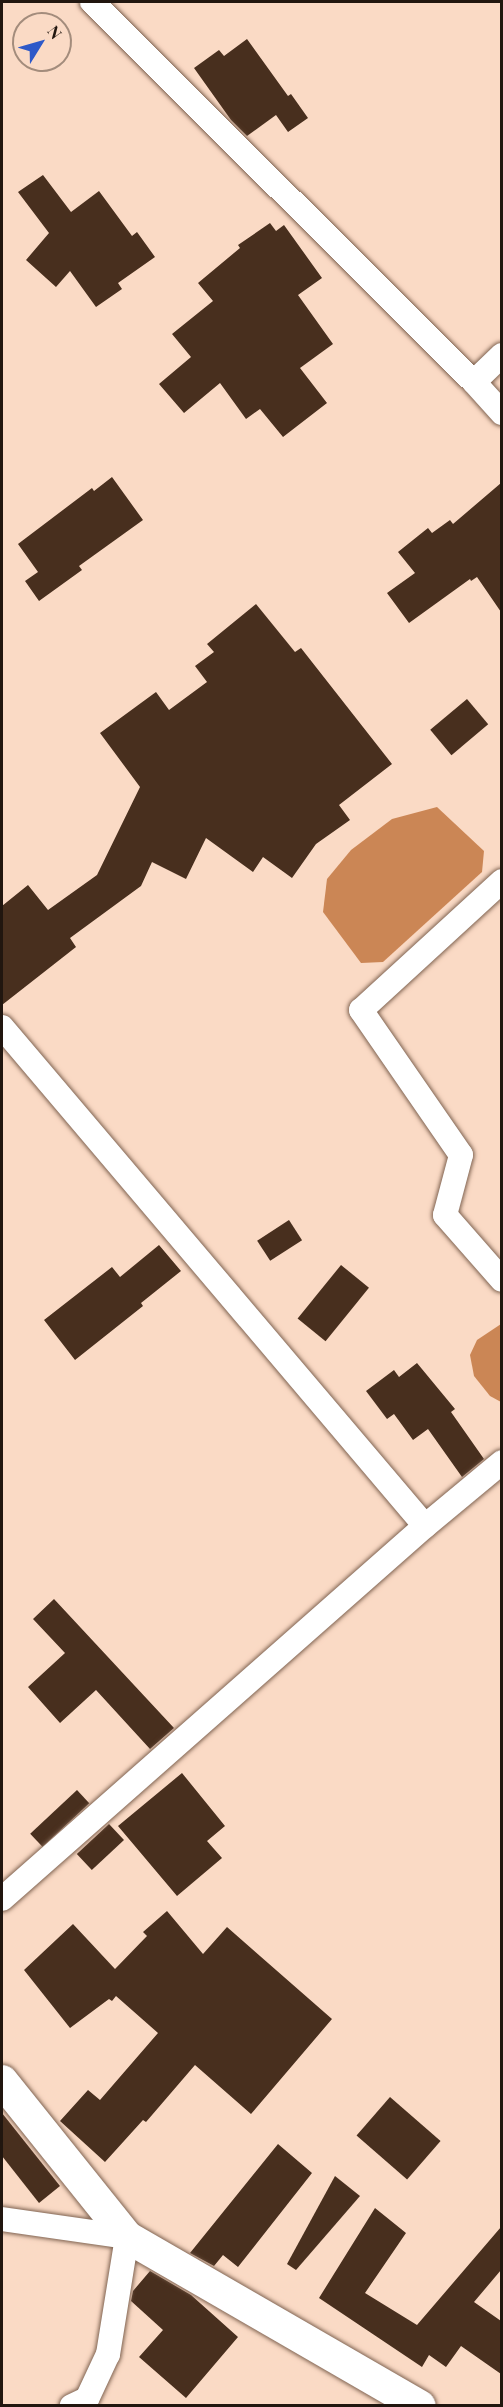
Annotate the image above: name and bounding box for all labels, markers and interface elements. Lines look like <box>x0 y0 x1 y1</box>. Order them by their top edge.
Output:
north arrow <box>12 12 72 72</box>
text: N <box>43 21 67 43</box>

